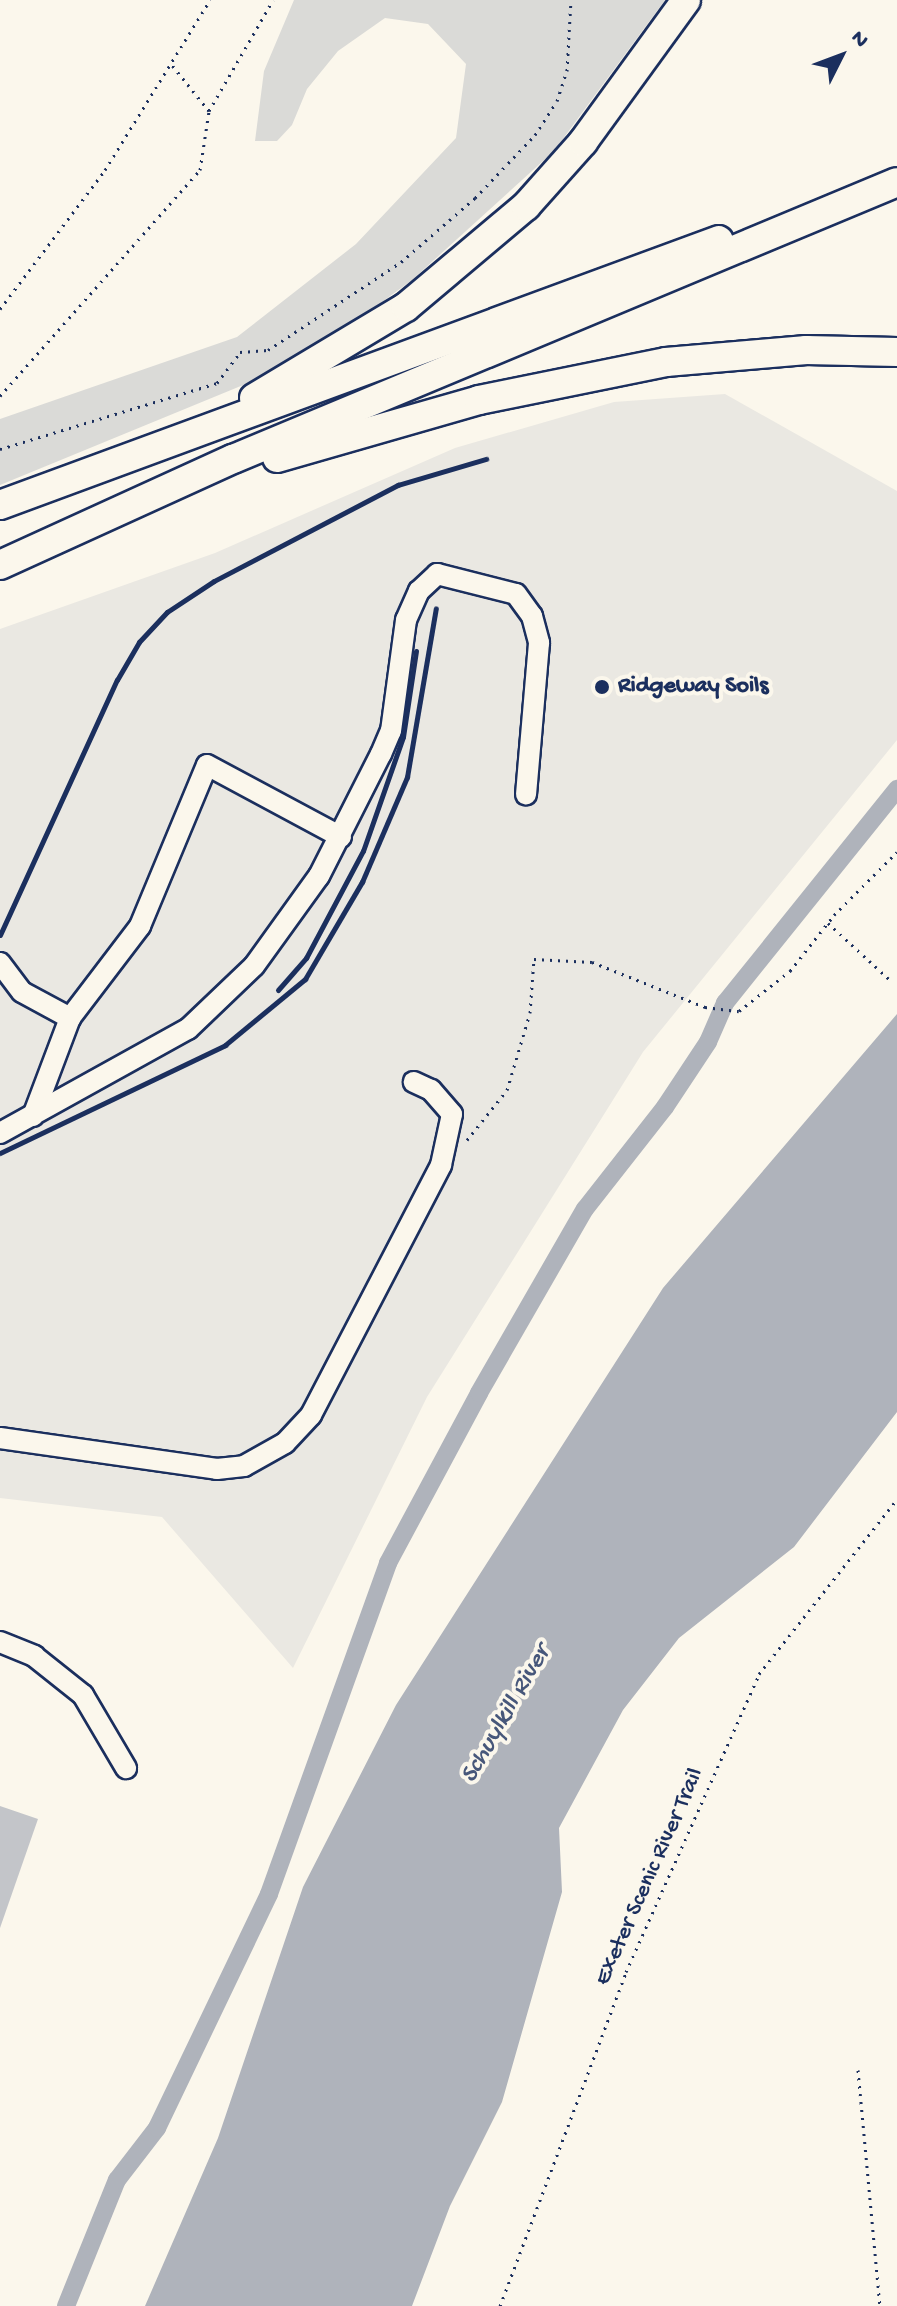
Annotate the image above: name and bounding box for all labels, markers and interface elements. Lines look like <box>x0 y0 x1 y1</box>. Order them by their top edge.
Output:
north arrow <box>801 16 881 96</box>
text: N <box>844 26 873 54</box>
place label: Ridgeway Soils <box>618 673 768 701</box>
marker: Ridgeway Soils <box>593 678 611 696</box>
water label: Schuylkill River <box>455 1641 559 1789</box>
street label: Exeter Scenic River Trail <box>589 1764 711 1990</box>

